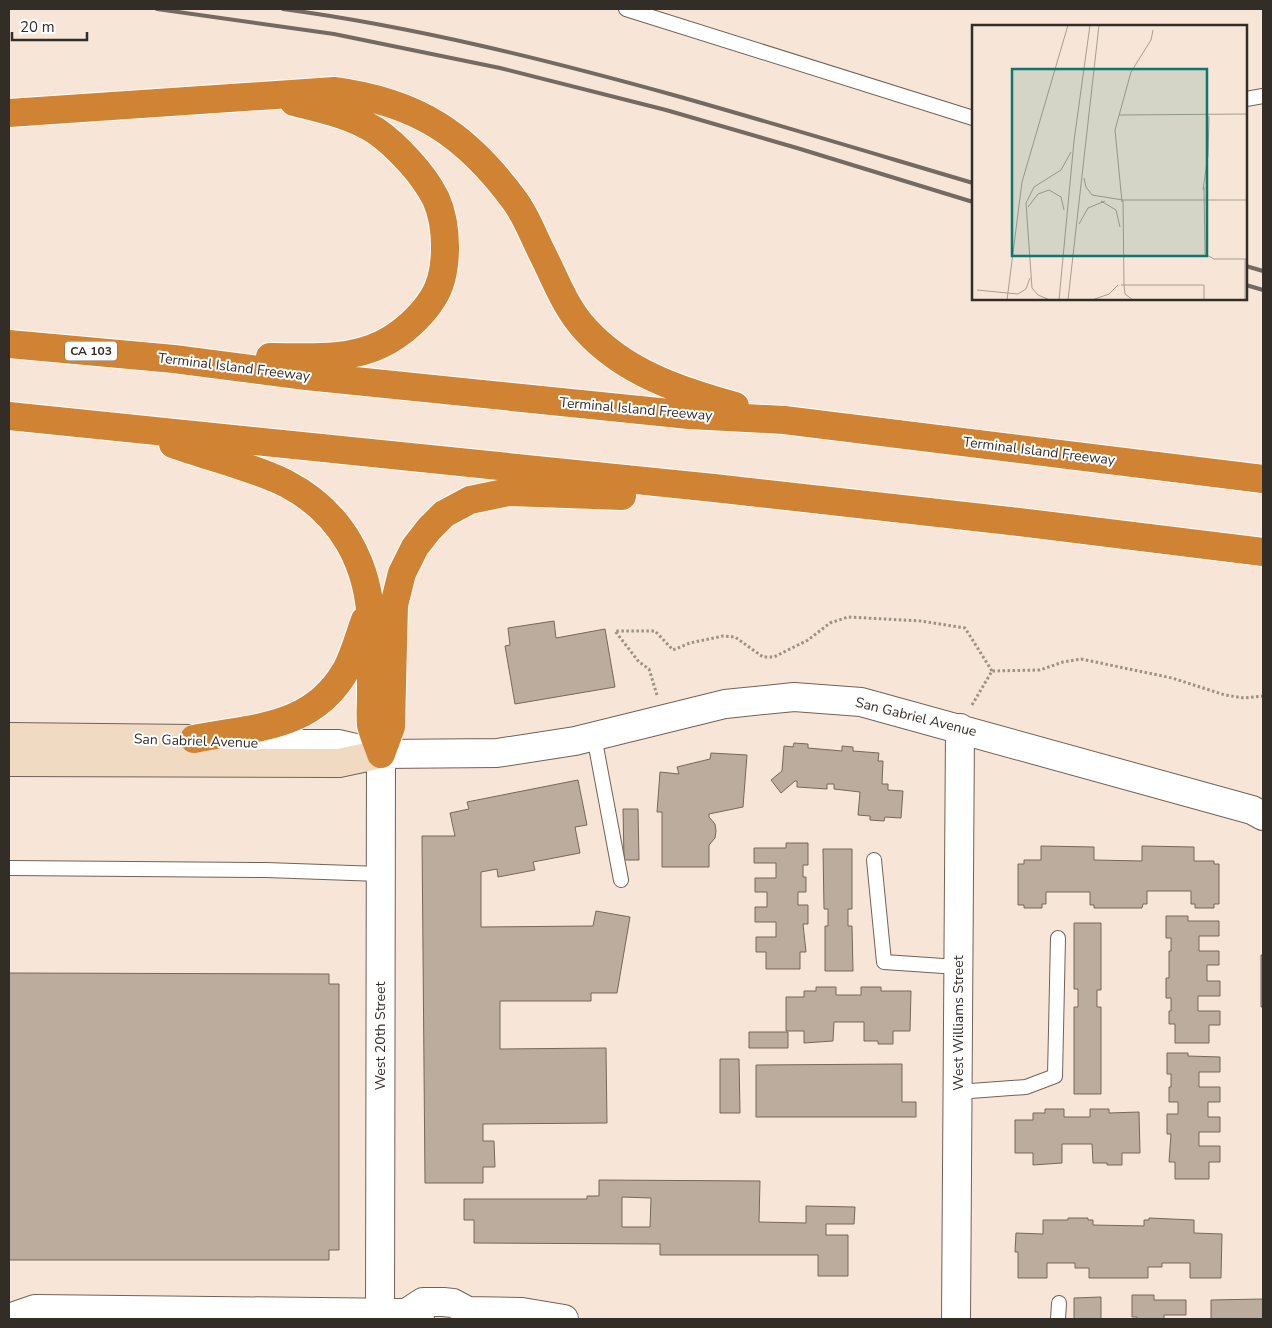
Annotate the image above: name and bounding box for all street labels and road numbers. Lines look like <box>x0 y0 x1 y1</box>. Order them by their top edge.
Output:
road number: CA 103 <box>65 342 117 361</box>
street label: Terminal Island Freeway <box>157 348 312 386</box>
street label: Terminal Island Freeway <box>559 393 714 425</box>
street label: Terminal Island Freeway <box>962 432 1117 470</box>
street label: San Gabriel Avenue <box>853 693 979 741</box>
street label: San Gabriel Avenue <box>133 729 259 753</box>
street label: West Williams Street <box>949 955 968 1091</box>
street label: West 20th Street <box>371 982 390 1090</box>

